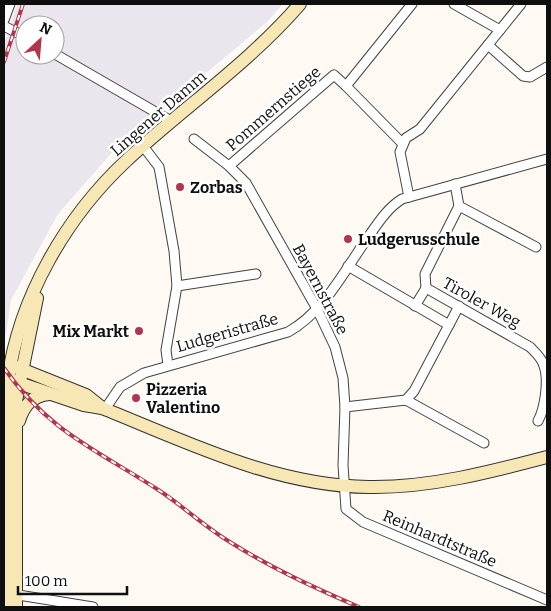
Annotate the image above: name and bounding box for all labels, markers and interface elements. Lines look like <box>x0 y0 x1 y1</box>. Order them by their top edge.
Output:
north arrow <box>15 15 65 65</box>
text: N <box>37 19 54 39</box>
street label: Pommernstiege <box>222 62 325 155</box>
street label: Lingener Damm <box>107 67 210 160</box>
place label: Zorbas <box>190 178 243 197</box>
marker: Zorbas <box>174 181 186 193</box>
place label: Ludgerusschule <box>358 230 480 249</box>
marker: Ludgerusschule <box>342 233 354 245</box>
street label: Bayernstraße <box>289 241 352 338</box>
street label: Tiroler Weg <box>439 273 524 332</box>
street label: Ludgeristraße <box>174 309 280 356</box>
place label: Mix Markt <box>52 322 130 341</box>
marker: Mix Markt <box>133 325 145 337</box>
place label: Pizzeria Valentino <box>146 380 220 417</box>
marker: Pizzeria Valentino <box>130 392 142 404</box>
street label: Reinhardtstraße <box>380 506 500 571</box>
scale bar <box>18 564 126 596</box>
text: 100 m <box>25 572 68 590</box>

